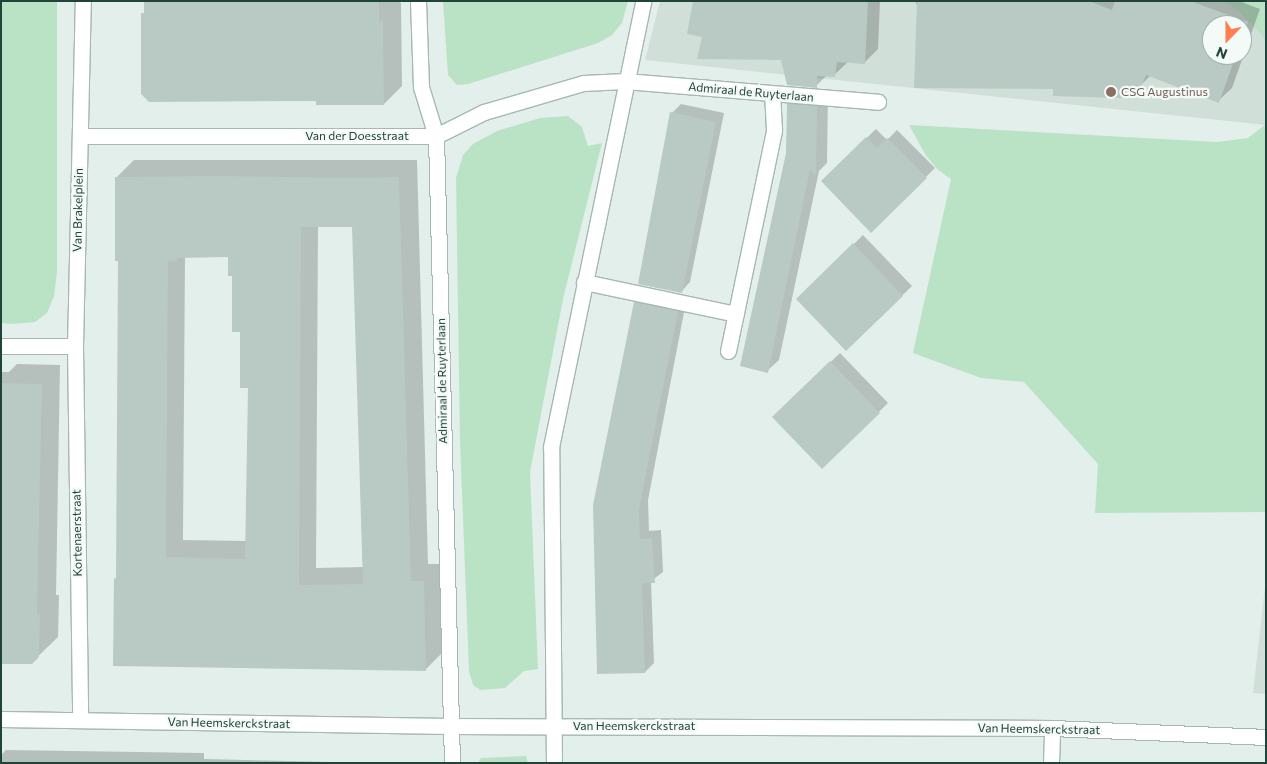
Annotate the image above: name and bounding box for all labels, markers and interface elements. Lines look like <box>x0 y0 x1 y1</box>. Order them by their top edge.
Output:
north arrow <box>1202 15 1252 65</box>
text: N <box>1214 44 1230 63</box>
street label: Admiraal de Ruyterlaan <box>688 79 814 105</box>
place label: CSG Augustinus <box>1121 85 1208 99</box>
marker: CSG Augustinus <box>1105 86 1117 98</box>
street label: Van der Doesstraat <box>305 129 409 143</box>
street label: Van Brakelplein <box>70 168 86 252</box>
street label: Admiraal de Ruyterlaan <box>434 318 450 444</box>
street label: Kortenaerstraat <box>69 489 85 577</box>
street label: Van Heemskerckstraat <box>168 715 290 731</box>
street label: Van Heemskerckstraat <box>573 719 695 733</box>
street label: Van Heemskerckstraat <box>978 721 1100 737</box>

